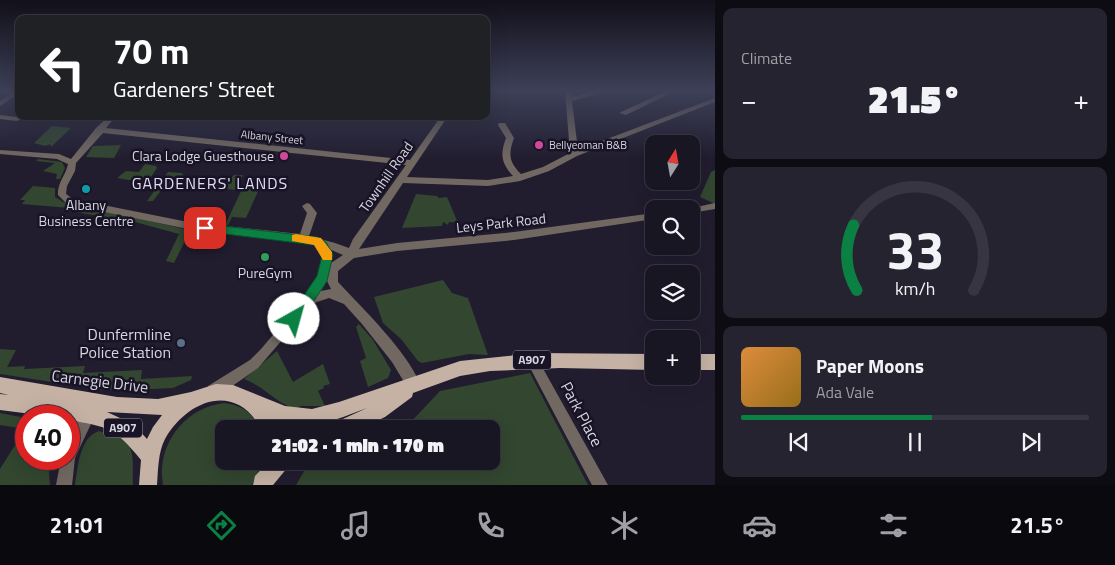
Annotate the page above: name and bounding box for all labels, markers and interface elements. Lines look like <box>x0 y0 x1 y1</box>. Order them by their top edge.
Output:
text: 70 m <box>113 24 189 78</box>
icon: left <box>30 35 95 100</box>
text: Climate <box>741 46 792 70</box>
text: 21.5° <box>868 70 962 128</box>
text: Gardeners' Street <box>113 72 275 106</box>
text: − <box>741 78 757 121</box>
text: + <box>1073 78 1089 121</box>
street label: Albany Street <box>240 126 304 148</box>
north arrow <box>645 135 700 190</box>
map controls <box>645 135 700 385</box>
street label: Townhill Road <box>353 137 418 216</box>
place label: Bellyeoman B&B <box>549 137 627 153</box>
marker: Bellyeoman B&B <box>533 139 545 151</box>
place label: Clara Lodge Guesthouse <box>132 145 274 166</box>
marker: Clara Lodge Guesthouse <box>278 150 290 162</box>
district label: GARDENERS' LANDS <box>132 171 288 195</box>
marker: Albany Business Centre <box>80 183 92 195</box>
place label: Albany Business Centre <box>38 194 134 231</box>
button: search <box>645 200 700 255</box>
pin <box>184 207 226 249</box>
street label: Leys Park Road <box>455 207 547 238</box>
text: 33 <box>886 210 944 289</box>
icon: arrive <box>191 214 219 242</box>
marker: PureGym <box>259 251 271 263</box>
place label: PureGym <box>238 262 292 283</box>
button: layers <box>645 265 700 320</box>
text: km/h <box>895 275 935 302</box>
position arrow <box>267 292 319 344</box>
place label: Dunfermline Police Station <box>79 322 171 364</box>
button: + <box>645 330 700 385</box>
marker: Dunfermline Police Station <box>175 337 187 349</box>
road number: A907 <box>513 350 551 370</box>
text: Paper Moons <box>816 351 924 380</box>
street label: Carnegie Drive <box>50 363 150 399</box>
street label: Park Place <box>555 377 609 451</box>
text: Ada Vale <box>816 380 874 404</box>
speed limit sign: 40 <box>15 405 80 470</box>
road number: A907 <box>104 418 142 438</box>
icon: previous <box>785 428 813 456</box>
icon: pause <box>901 428 929 456</box>
icon: next <box>1017 428 1045 456</box>
text: 21:02 · 1 min · 170 m <box>271 430 444 459</box>
text: 21:01 <box>50 508 105 542</box>
icon: directions <box>204 508 239 543</box>
icon: music <box>338 508 373 543</box>
icon: phone <box>473 508 508 543</box>
icon: climate <box>607 508 642 543</box>
icon: car <box>742 508 777 543</box>
icon: filters <box>876 508 911 543</box>
text: 21.5° <box>1010 508 1065 542</box>

